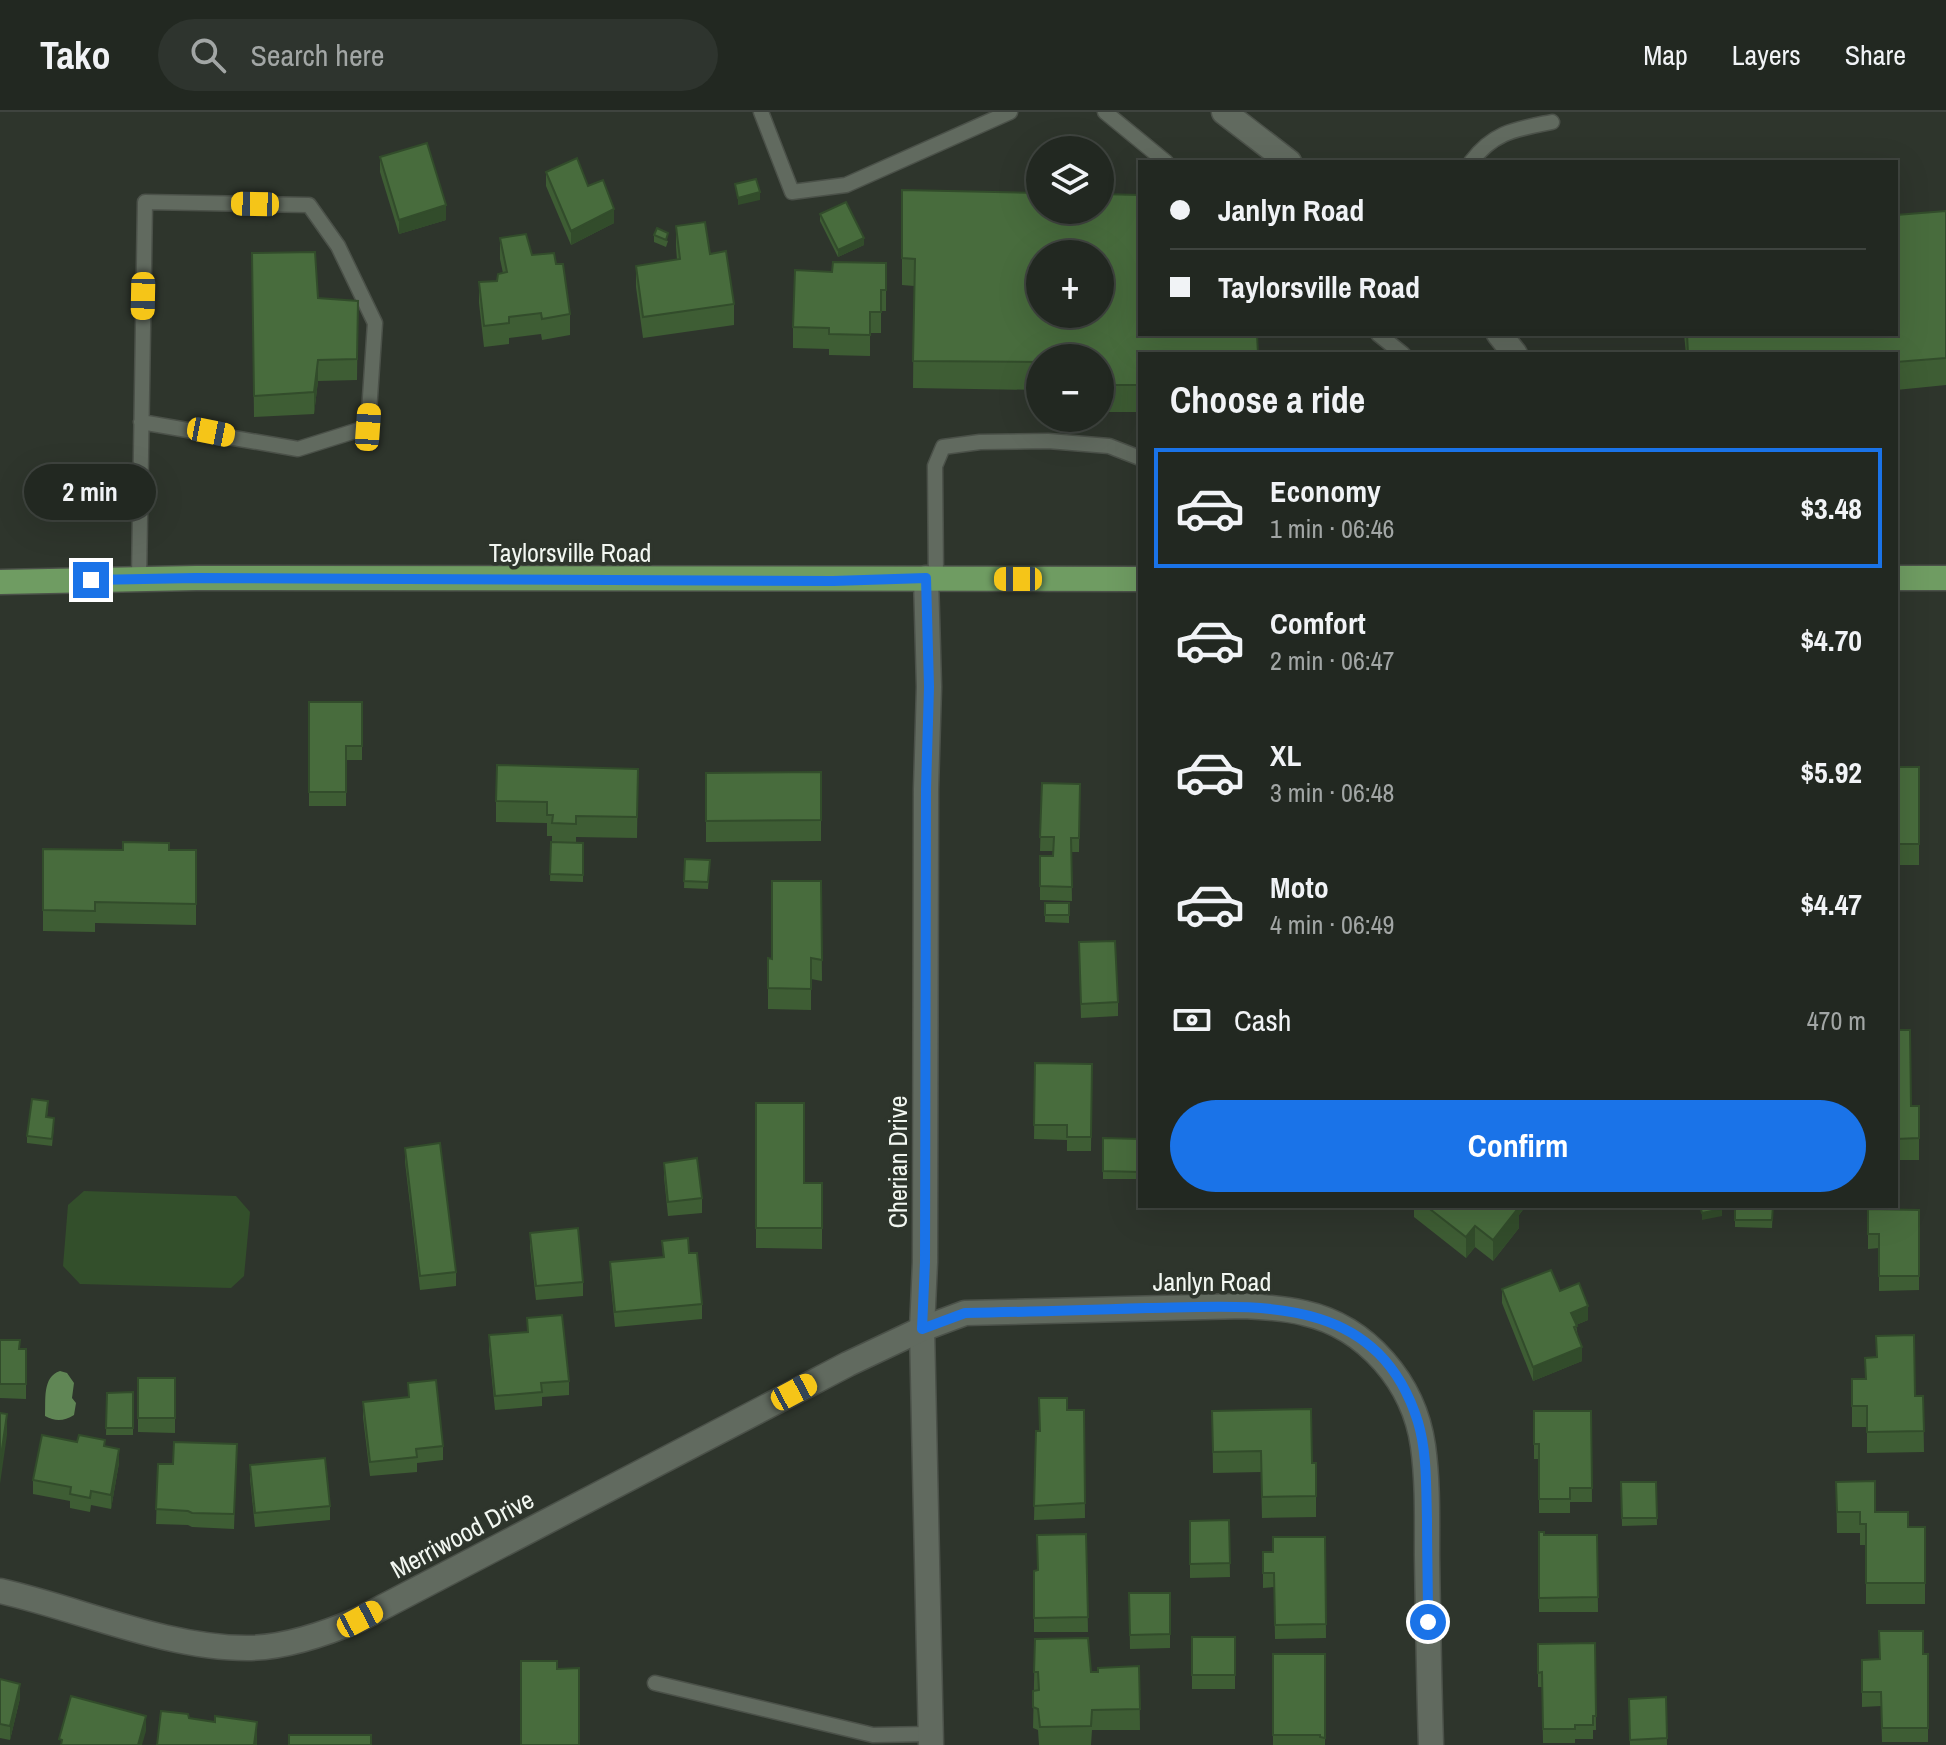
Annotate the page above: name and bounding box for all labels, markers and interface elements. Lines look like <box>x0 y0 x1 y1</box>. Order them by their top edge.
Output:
search box <box>158 19 718 91</box>
text: Tako <box>40 30 110 81</box>
icon: search <box>186 33 230 77</box>
text: Search here <box>250 35 384 75</box>
text: Map <box>1643 36 1688 74</box>
text: Layers <box>1732 36 1801 74</box>
text: Share <box>1845 36 1906 74</box>
map controls <box>1026 136 1114 432</box>
button: layers <box>1026 136 1114 224</box>
text: Janlyn Road <box>1218 190 1364 230</box>
car <box>231 192 279 216</box>
button: + <box>1026 240 1114 328</box>
text: Taylorsville Road <box>1218 267 1420 307</box>
car <box>131 272 155 320</box>
button: − <box>1026 344 1114 432</box>
text: Choose a ride <box>1170 376 1365 424</box>
car <box>354 402 382 452</box>
car <box>185 416 237 448</box>
callout: 2 min <box>25 464 157 520</box>
text: Economy <box>1270 471 1381 511</box>
icon: car <box>1174 472 1246 544</box>
text: 2 min <box>62 474 118 509</box>
text: $3.48 <box>1800 488 1862 528</box>
text: 1 min · 06:46 <box>1270 511 1394 546</box>
street label: Taylorsville Road <box>489 535 651 570</box>
route end <box>73 562 109 598</box>
car <box>994 567 1042 591</box>
text: Comfort <box>1270 603 1366 643</box>
icon: car <box>1174 604 1246 676</box>
text: $4.70 <box>1800 620 1862 660</box>
text: 2 min · 06:47 <box>1270 643 1394 678</box>
text: XL <box>1270 735 1301 775</box>
icon: car <box>1174 736 1246 808</box>
text: $5.92 <box>1800 752 1862 792</box>
text: 3 min · 06:48 <box>1270 775 1394 810</box>
text: Moto <box>1270 867 1329 907</box>
icon: car <box>1174 868 1246 940</box>
text: $4.47 <box>1800 884 1862 924</box>
text: 4 min · 06:49 <box>1270 907 1394 942</box>
icon: cash <box>1170 998 1214 1042</box>
text: Cash <box>1234 1000 1291 1040</box>
text: 470 m <box>1807 1003 1866 1038</box>
street label: Cherian Drive <box>880 1096 915 1228</box>
button: Confirm <box>1170 1100 1866 1192</box>
street label: Janlyn Road <box>1153 1264 1271 1299</box>
car <box>767 1370 821 1414</box>
street label: Merriwood Drive <box>384 1482 540 1586</box>
car <box>333 1597 387 1641</box>
route start <box>1410 1604 1446 1640</box>

